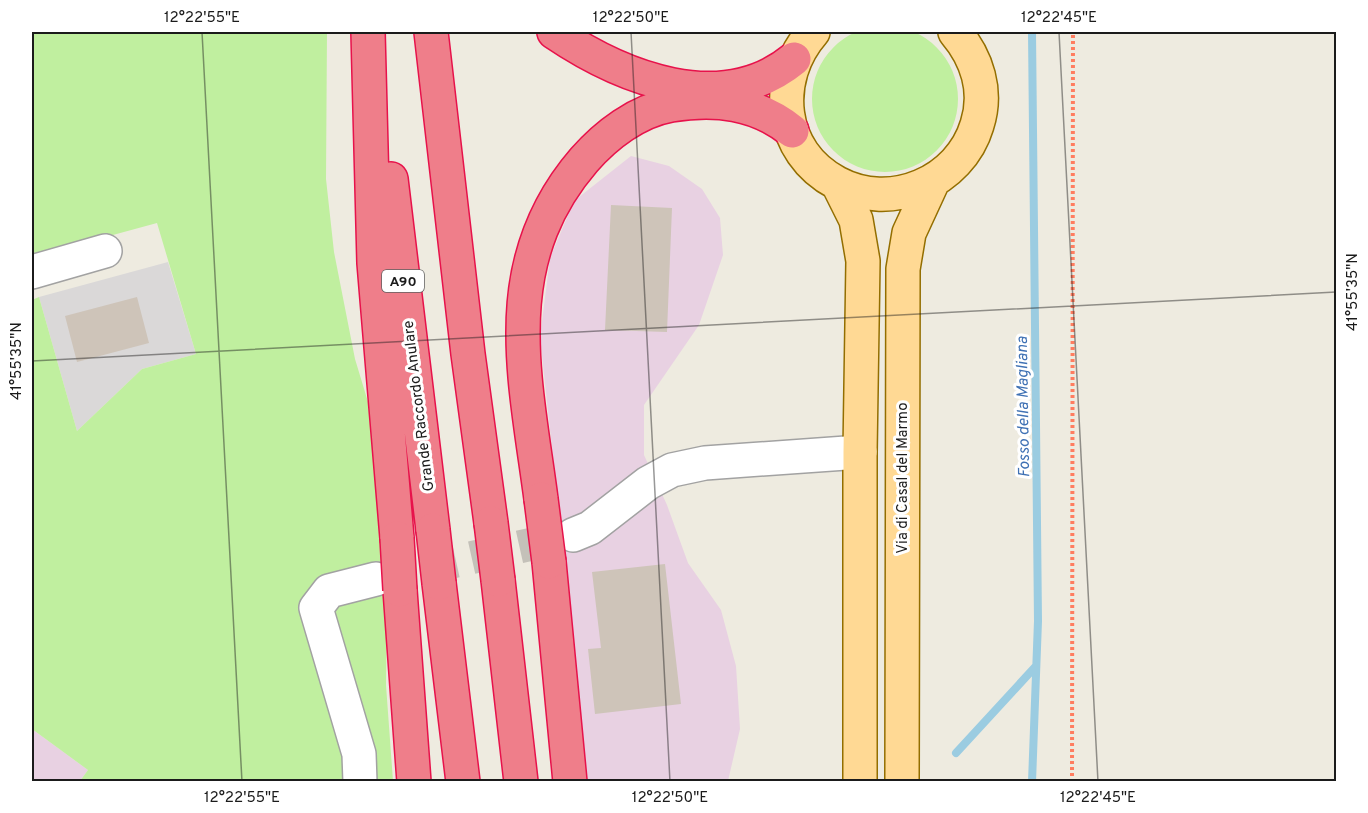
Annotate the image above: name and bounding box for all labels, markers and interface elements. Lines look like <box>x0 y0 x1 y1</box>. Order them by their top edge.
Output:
text: 12°22'55"E <box>164 9 240 28</box>
text: 12°22'50"E <box>593 9 669 28</box>
text: 12°22'45"E <box>1021 9 1097 28</box>
text: 41°55'35"N <box>1344 253 1363 331</box>
road number: A90 <box>382 270 424 292</box>
street label: Grande Raccordo Anulare <box>400 319 439 492</box>
text: 41°55'35"N <box>8 322 27 400</box>
water label: Fosso della Magliana <box>1013 335 1035 478</box>
street label: Via di Casal del Marmo <box>894 402 913 554</box>
text: 12°22'55"E <box>204 789 280 808</box>
text: 12°22'50"E <box>632 789 708 808</box>
text: 12°22'45"E <box>1060 789 1136 808</box>

